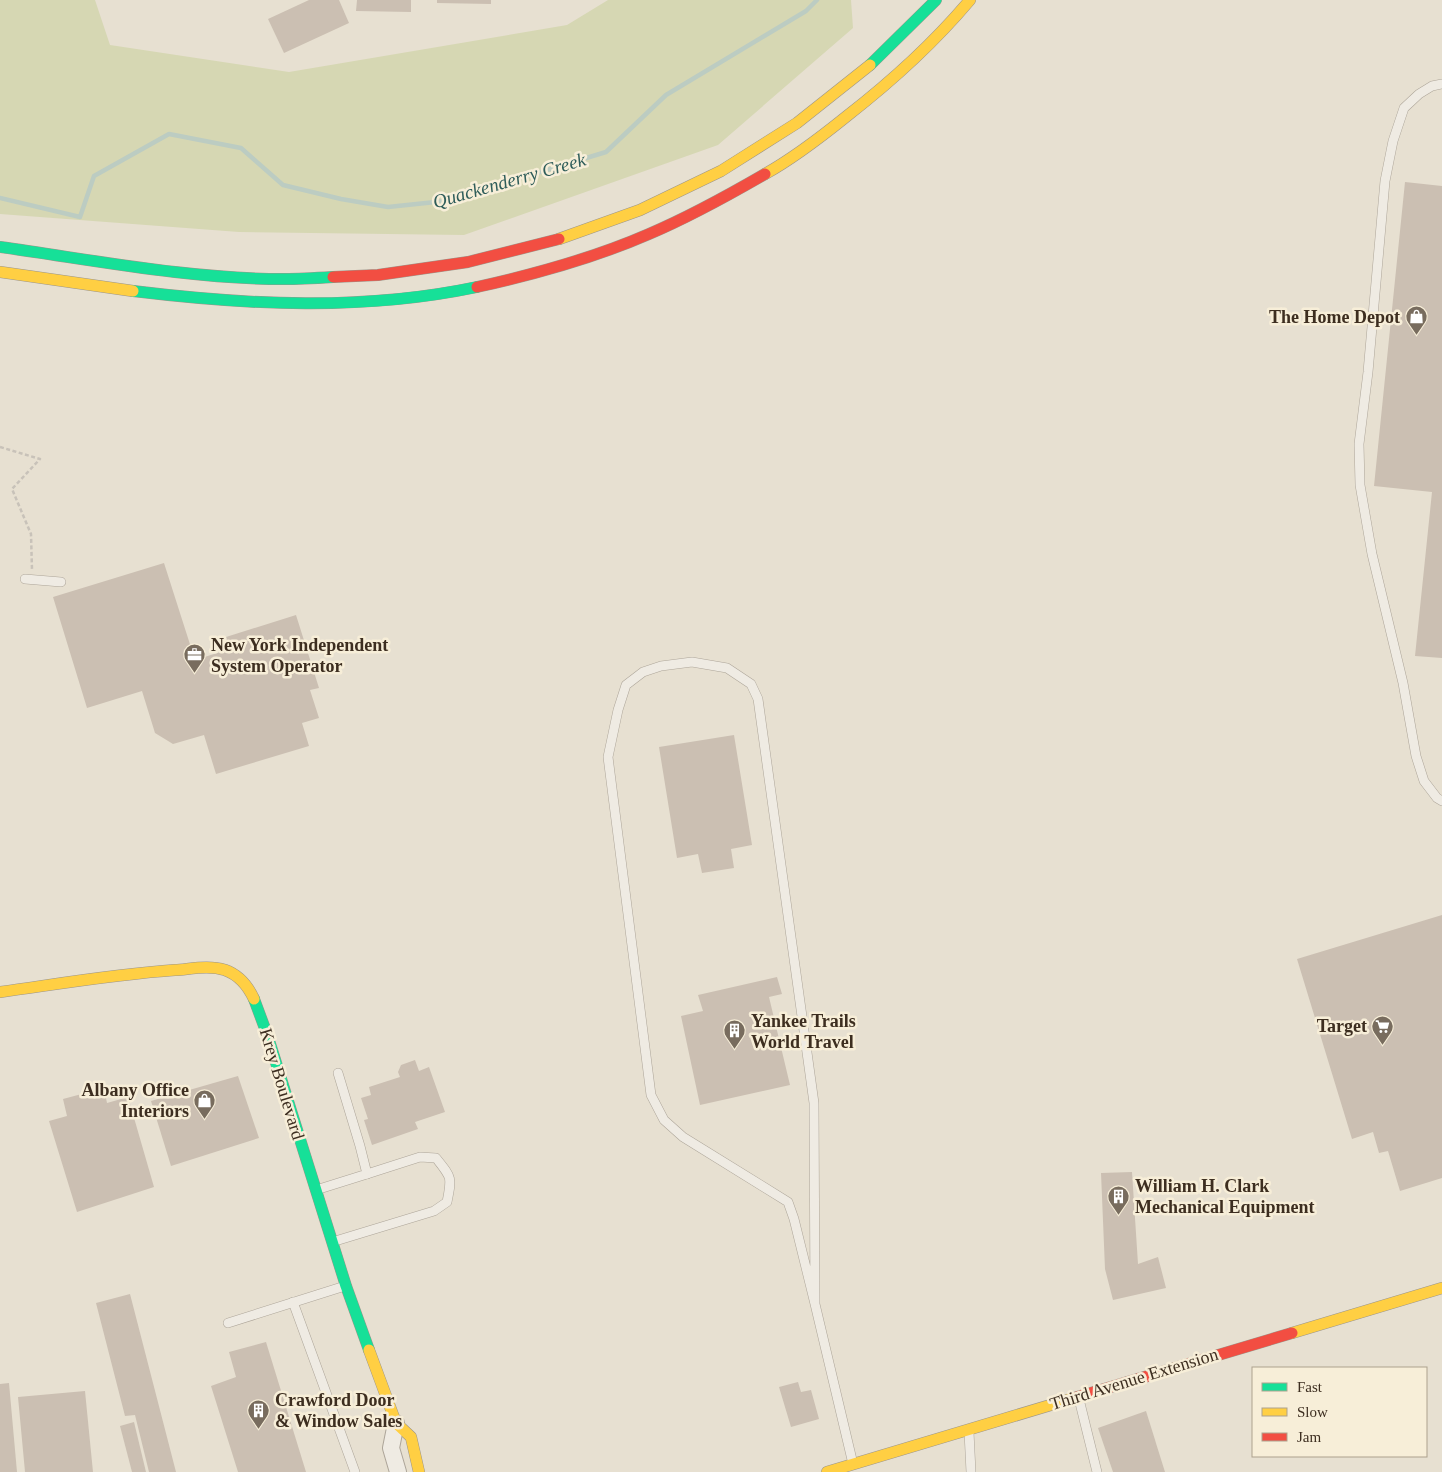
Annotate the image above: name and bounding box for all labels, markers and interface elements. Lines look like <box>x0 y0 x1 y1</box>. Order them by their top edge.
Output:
water label: Quackenderry Creek <box>430 148 589 212</box>
shop icon: The Home Depot <box>1404 305 1428 336</box>
place label: The Home Depot <box>1269 307 1400 327</box>
place label: New York Independent System Operator <box>211 635 388 676</box>
office icon: New York Independent System Operator <box>183 643 207 674</box>
place label: Yankee Trails World Travel <box>751 1011 856 1052</box>
supermarket icon: Target <box>1371 1014 1395 1045</box>
place label: Target <box>1317 1016 1367 1036</box>
building icon: Yankee Trails World Travel <box>723 1019 747 1050</box>
street label: Krey Boulevard <box>256 1026 308 1142</box>
place label: Albany Office Interiors <box>82 1080 189 1121</box>
shop icon: Albany Office Interiors <box>193 1088 217 1119</box>
place label: William H. Clark Mechanical Equipment <box>1135 1176 1315 1217</box>
building icon: William H. Clark Mechanical Equipment <box>1107 1184 1131 1215</box>
street label: Third Avenue Extension <box>1048 1344 1220 1414</box>
legend <box>1252 1367 1427 1457</box>
text: Fast <box>1297 1379 1323 1395</box>
place label: Crawford Door & Window Sales <box>275 1390 402 1431</box>
building icon: Crawford Door & Window Sales <box>247 1398 271 1429</box>
text: Slow <box>1297 1404 1328 1420</box>
text: Jam <box>1297 1429 1321 1445</box>

